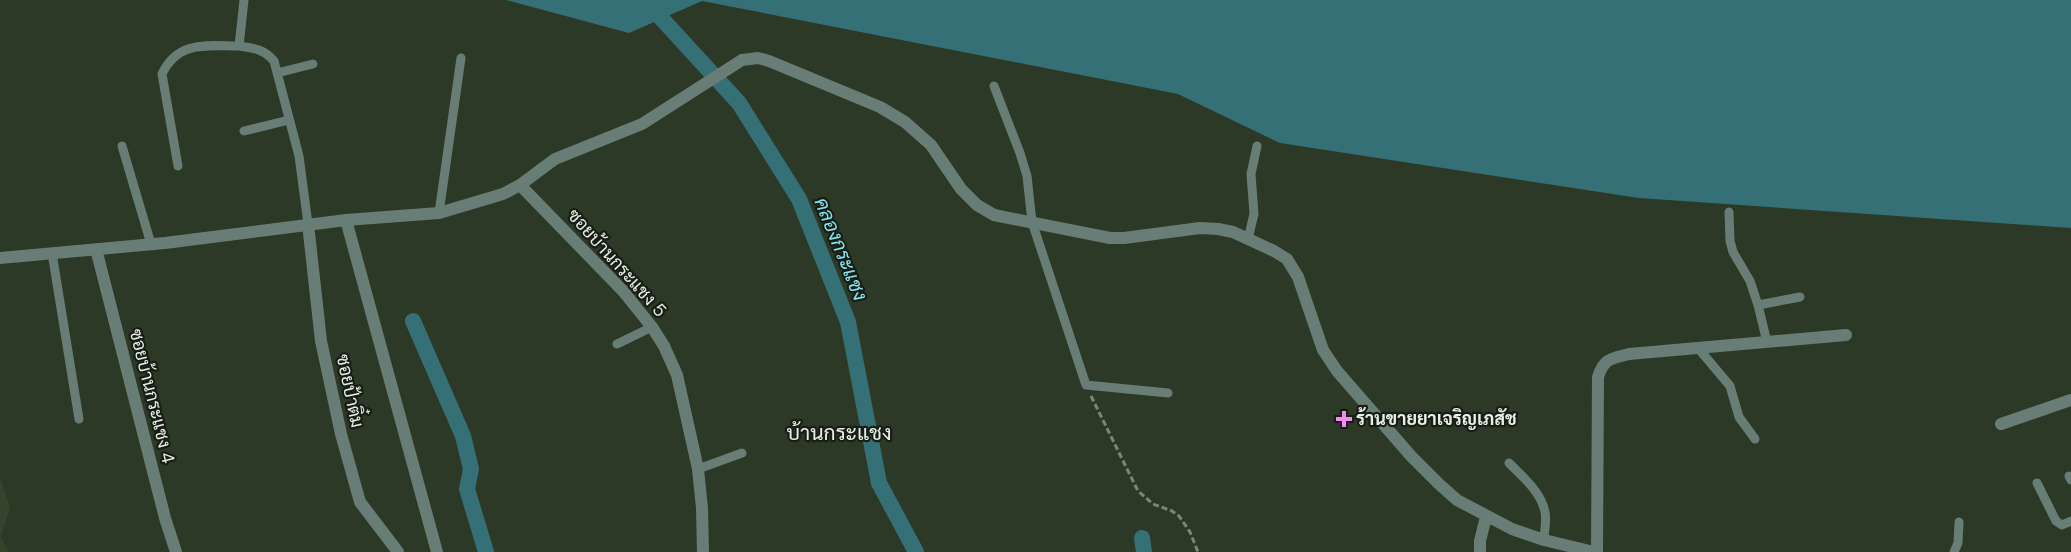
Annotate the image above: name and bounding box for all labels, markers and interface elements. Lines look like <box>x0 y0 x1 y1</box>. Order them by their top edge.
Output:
water label: คลองกระแชง <box>809 194 873 304</box>
street label: ซอยบ้านกระแชง 5 <box>562 204 672 322</box>
street label: ซอยบ้านกระแชง 4 <box>124 326 180 466</box>
street label: ซอยป้าติ๋ม <box>331 351 373 430</box>
place label: ร้านขายยาเจริญเภสัช <box>1356 407 1517 431</box>
marker: ร้านขายยาเจริญเภสัช <box>1337 412 1351 426</box>
district label: บ้านกระแชง <box>787 419 892 447</box>

